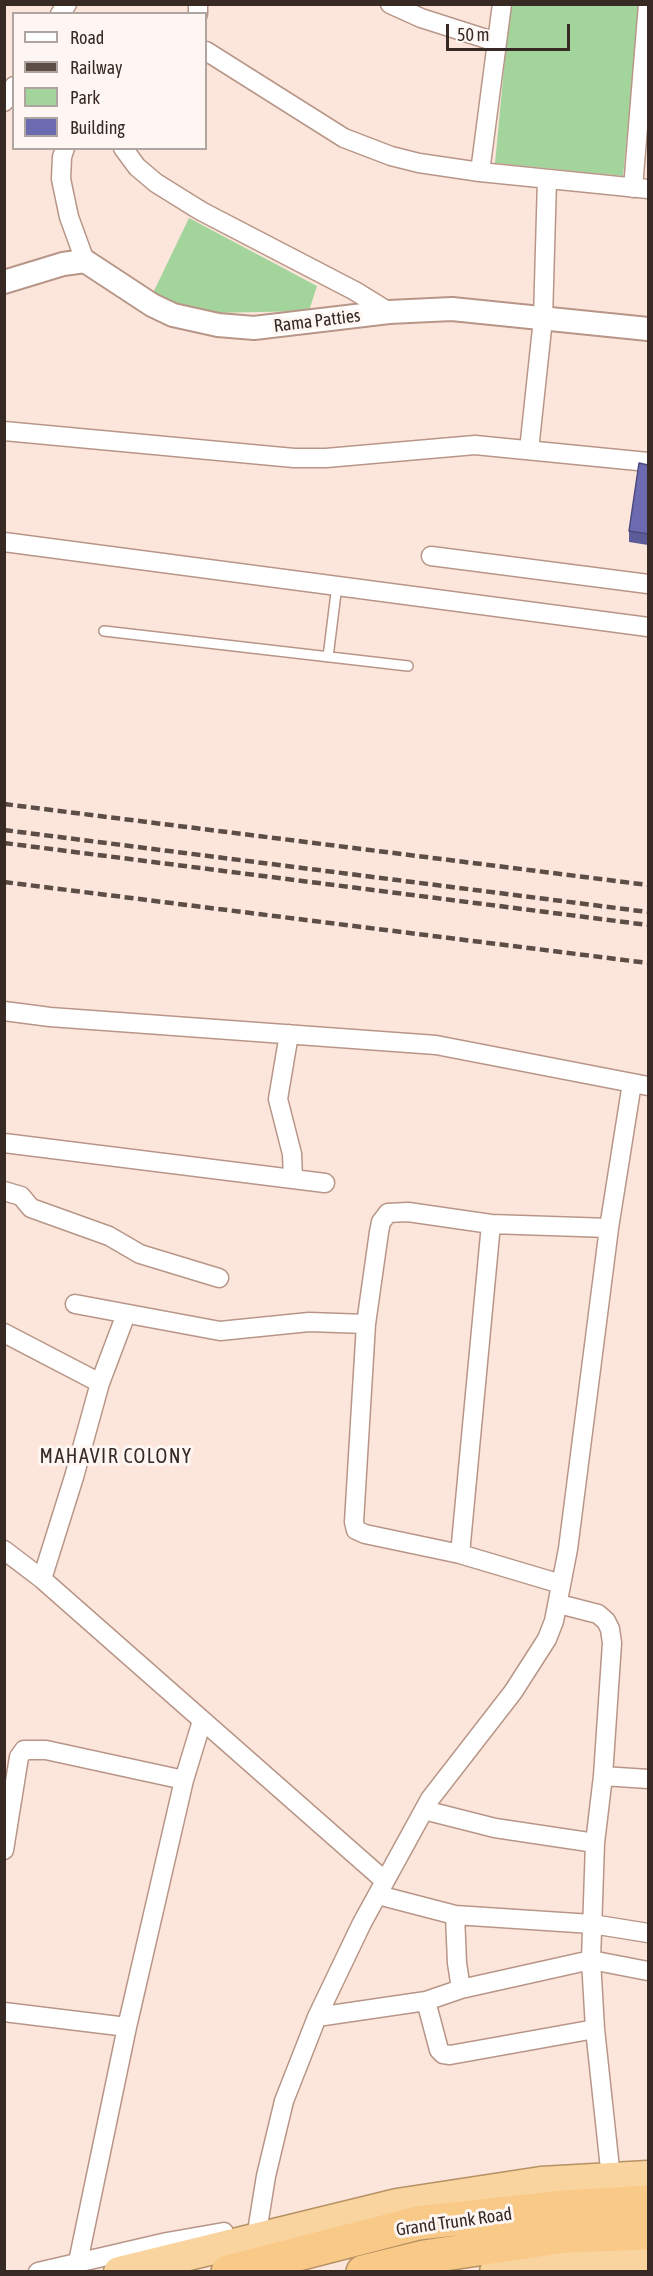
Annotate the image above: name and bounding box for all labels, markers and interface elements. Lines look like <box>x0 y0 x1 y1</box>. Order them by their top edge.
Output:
legend <box>12 12 207 150</box>
scale bar <box>449 12 574 50</box>
text: 50 m <box>457 24 489 45</box>
text: Road <box>70 27 104 48</box>
text: Railway <box>70 57 122 78</box>
text: Park <box>70 87 100 108</box>
text: Building <box>70 117 125 138</box>
street label: Rama Patties <box>272 305 362 337</box>
district label: MAHAVIR COLONY <box>40 1445 192 1469</box>
street label: Grand Trunk Road <box>395 2203 513 2241</box>

